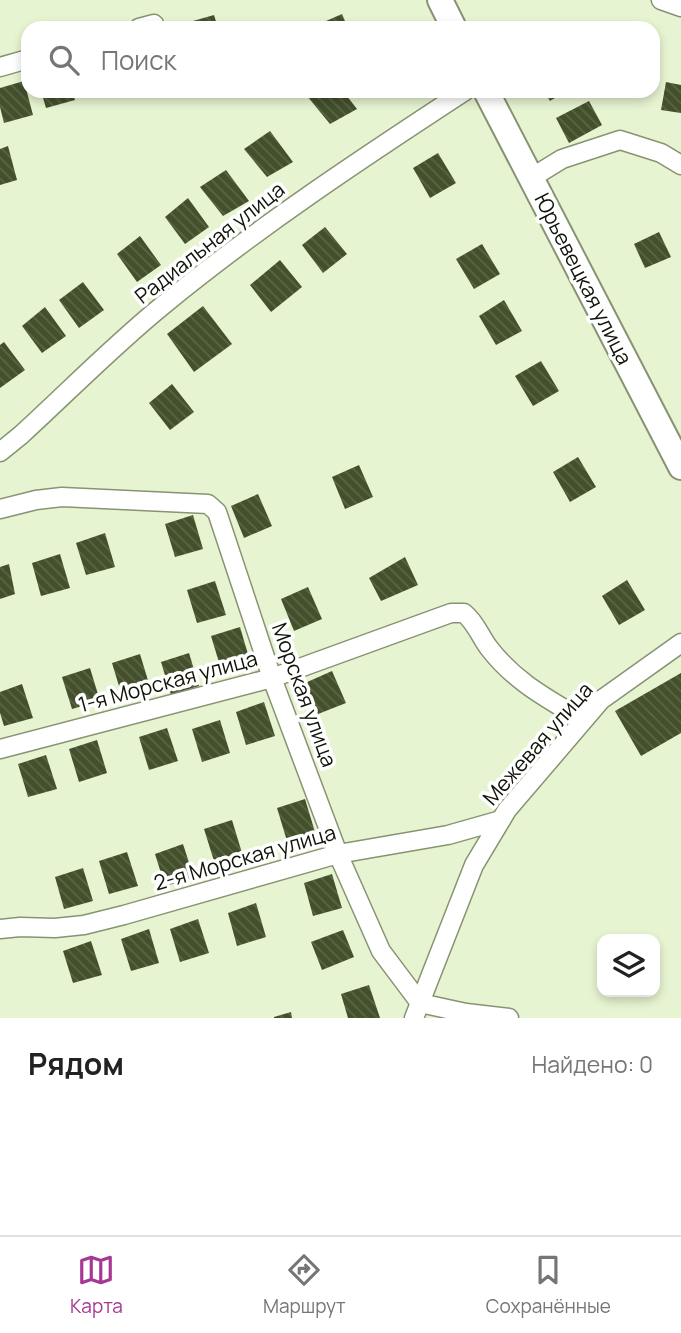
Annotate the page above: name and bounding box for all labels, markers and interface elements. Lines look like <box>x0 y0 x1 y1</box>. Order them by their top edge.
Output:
search box <box>21 21 660 98</box>
icon: search <box>45 41 83 79</box>
text: Поиск <box>101 42 176 78</box>
street label: Радиальная улица <box>129 175 290 309</box>
street label: Юрьевецкая улица <box>529 188 639 369</box>
street label: Морская улица <box>266 619 344 771</box>
street label: 1-я Морская улица <box>75 644 260 718</box>
street label: Межевая улица <box>476 676 598 811</box>
street label: 2-я Морская улица <box>151 818 339 896</box>
map controls <box>597 934 660 997</box>
button: layers <box>597 934 660 997</box>
text: Рядом <box>28 1043 124 1084</box>
text: Найдено: 0 <box>531 1048 653 1080</box>
tab: Карта <box>70 1251 123 1319</box>
tab: Маршрут <box>263 1251 346 1319</box>
tab: Сохранённые <box>486 1251 611 1319</box>

